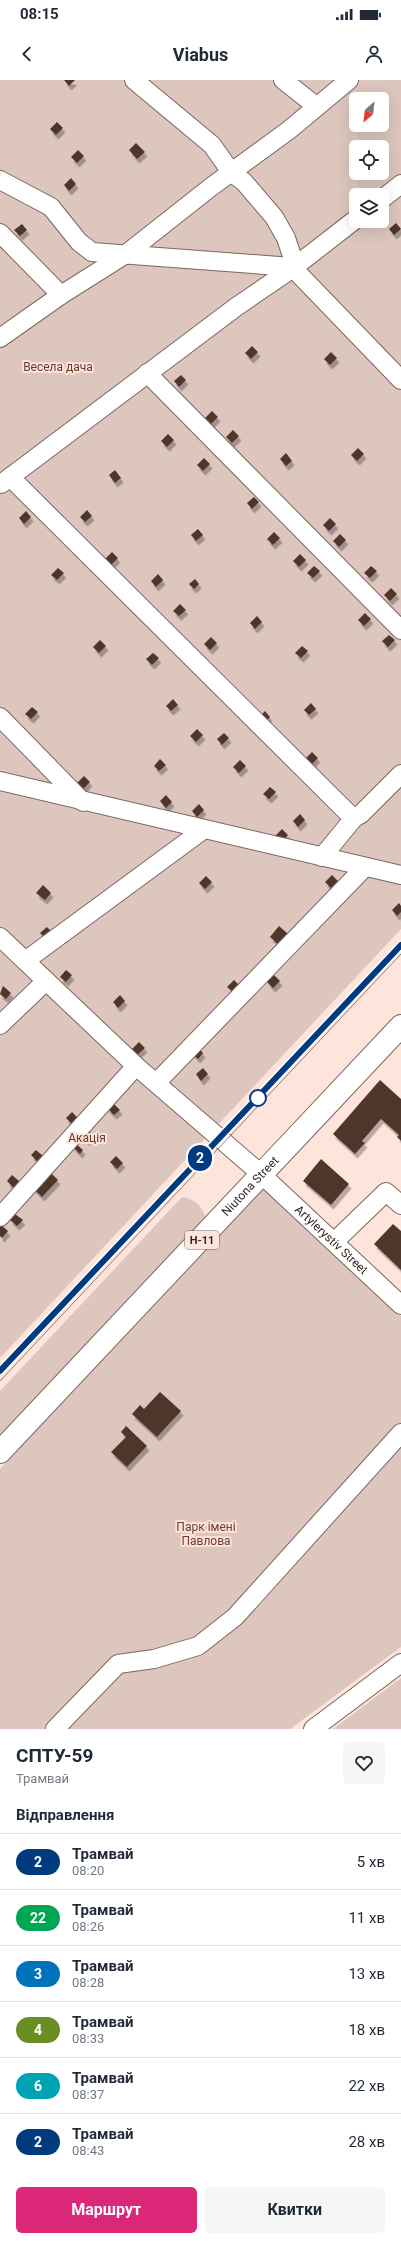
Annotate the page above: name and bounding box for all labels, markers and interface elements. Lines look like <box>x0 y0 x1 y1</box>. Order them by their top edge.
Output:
text: 08:15 <box>20 5 59 23</box>
icon: back <box>16 43 38 65</box>
icon: person <box>363 43 385 65</box>
text: Viabus <box>173 44 228 65</box>
north arrow <box>349 92 389 132</box>
map controls <box>349 92 389 228</box>
button: locate <box>349 140 389 180</box>
button: layers <box>349 188 389 228</box>
park label: Весела дача <box>23 360 93 374</box>
unlabelled marker <box>249 1089 267 1107</box>
park label: Акація <box>68 1131 106 1145</box>
line badge: 2 <box>187 1145 213 1171</box>
text: 2 <box>196 1150 204 1166</box>
street label: Niutona Street <box>219 1153 282 1219</box>
street label: Artylerystiv Street <box>292 1202 371 1277</box>
road number: Н-11 <box>185 1231 219 1249</box>
park label: Парк імені Павлова <box>176 1520 236 1548</box>
button: heart <box>343 1742 385 1784</box>
text: СПТУ-59 <box>16 1744 93 1767</box>
text: Трамвай <box>16 1771 69 1786</box>
text: Відправлення <box>16 1806 114 1824</box>
text: Трамвай <box>72 1845 133 1863</box>
text: 5 хв <box>357 1853 385 1871</box>
text: 2 <box>34 1854 42 1870</box>
text: 08:20 <box>72 1863 104 1878</box>
text: Трамвай <box>72 1901 133 1919</box>
text: 11 хв <box>348 1909 385 1927</box>
text: 22 <box>30 1910 46 1926</box>
text: 08:26 <box>72 1919 104 1934</box>
text: Трамвай <box>72 1957 133 1975</box>
text: 13 хв <box>348 1965 385 1983</box>
text: 3 <box>34 1966 42 1982</box>
text: 08:28 <box>72 1975 104 1990</box>
text: Трамвай <box>72 2013 133 2031</box>
text: 18 хв <box>348 2021 385 2039</box>
text: 4 <box>34 2022 42 2038</box>
text: 08:33 <box>72 2031 104 2046</box>
text: Трамвай <box>72 2069 133 2087</box>
text: 22 хв <box>348 2077 385 2095</box>
text: 6 <box>34 2078 42 2094</box>
text: 08:37 <box>72 2087 104 2102</box>
text: Трамвай <box>72 2125 133 2143</box>
text: 28 хв <box>348 2133 385 2151</box>
text: 2 <box>34 2134 42 2150</box>
text: 08:43 <box>72 2143 104 2158</box>
button: Маршрут <box>16 2187 197 2233</box>
button: Квитки <box>205 2187 385 2233</box>

